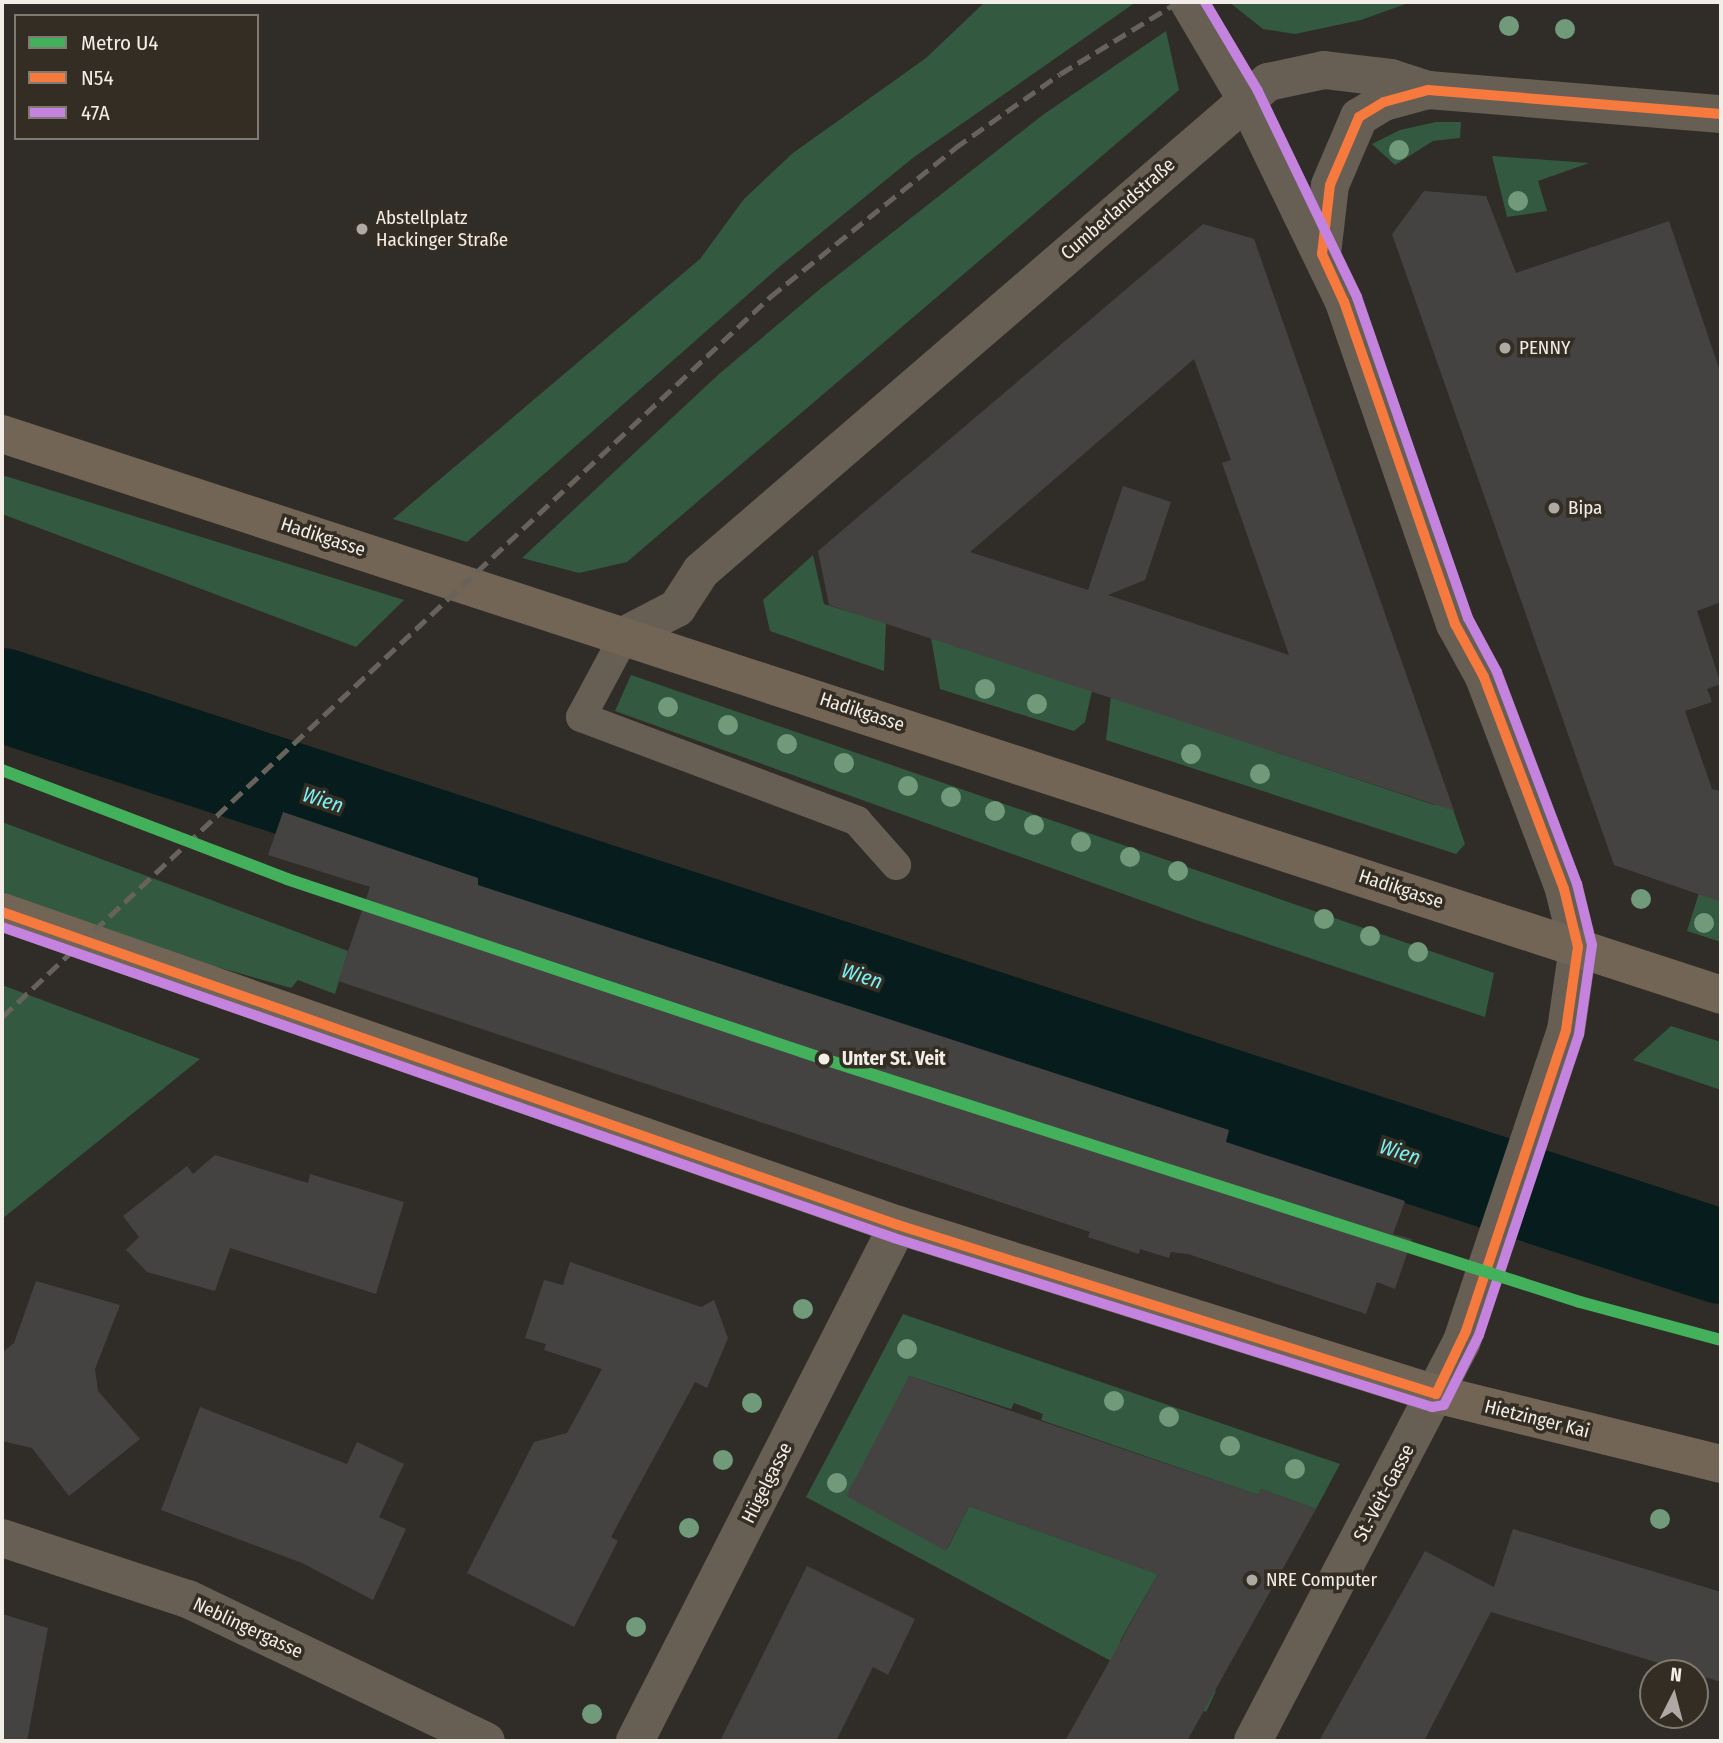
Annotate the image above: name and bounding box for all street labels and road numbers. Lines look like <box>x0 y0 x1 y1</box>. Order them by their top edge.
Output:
street label: Cumberlandstraße <box>1056 153 1180 265</box>
street label: Hadikgasse <box>278 513 368 561</box>
street label: Hadikgasse <box>817 688 907 736</box>
street label: Hadikgasse <box>1356 865 1446 913</box>
street label: Hietzinger Kai <box>1482 1395 1592 1443</box>
street label: Hügelgasse <box>737 1439 797 1527</box>
street label: St.-Veit-Gasse <box>1349 1441 1419 1545</box>
street label: Neblingergasse <box>190 1593 306 1663</box>

